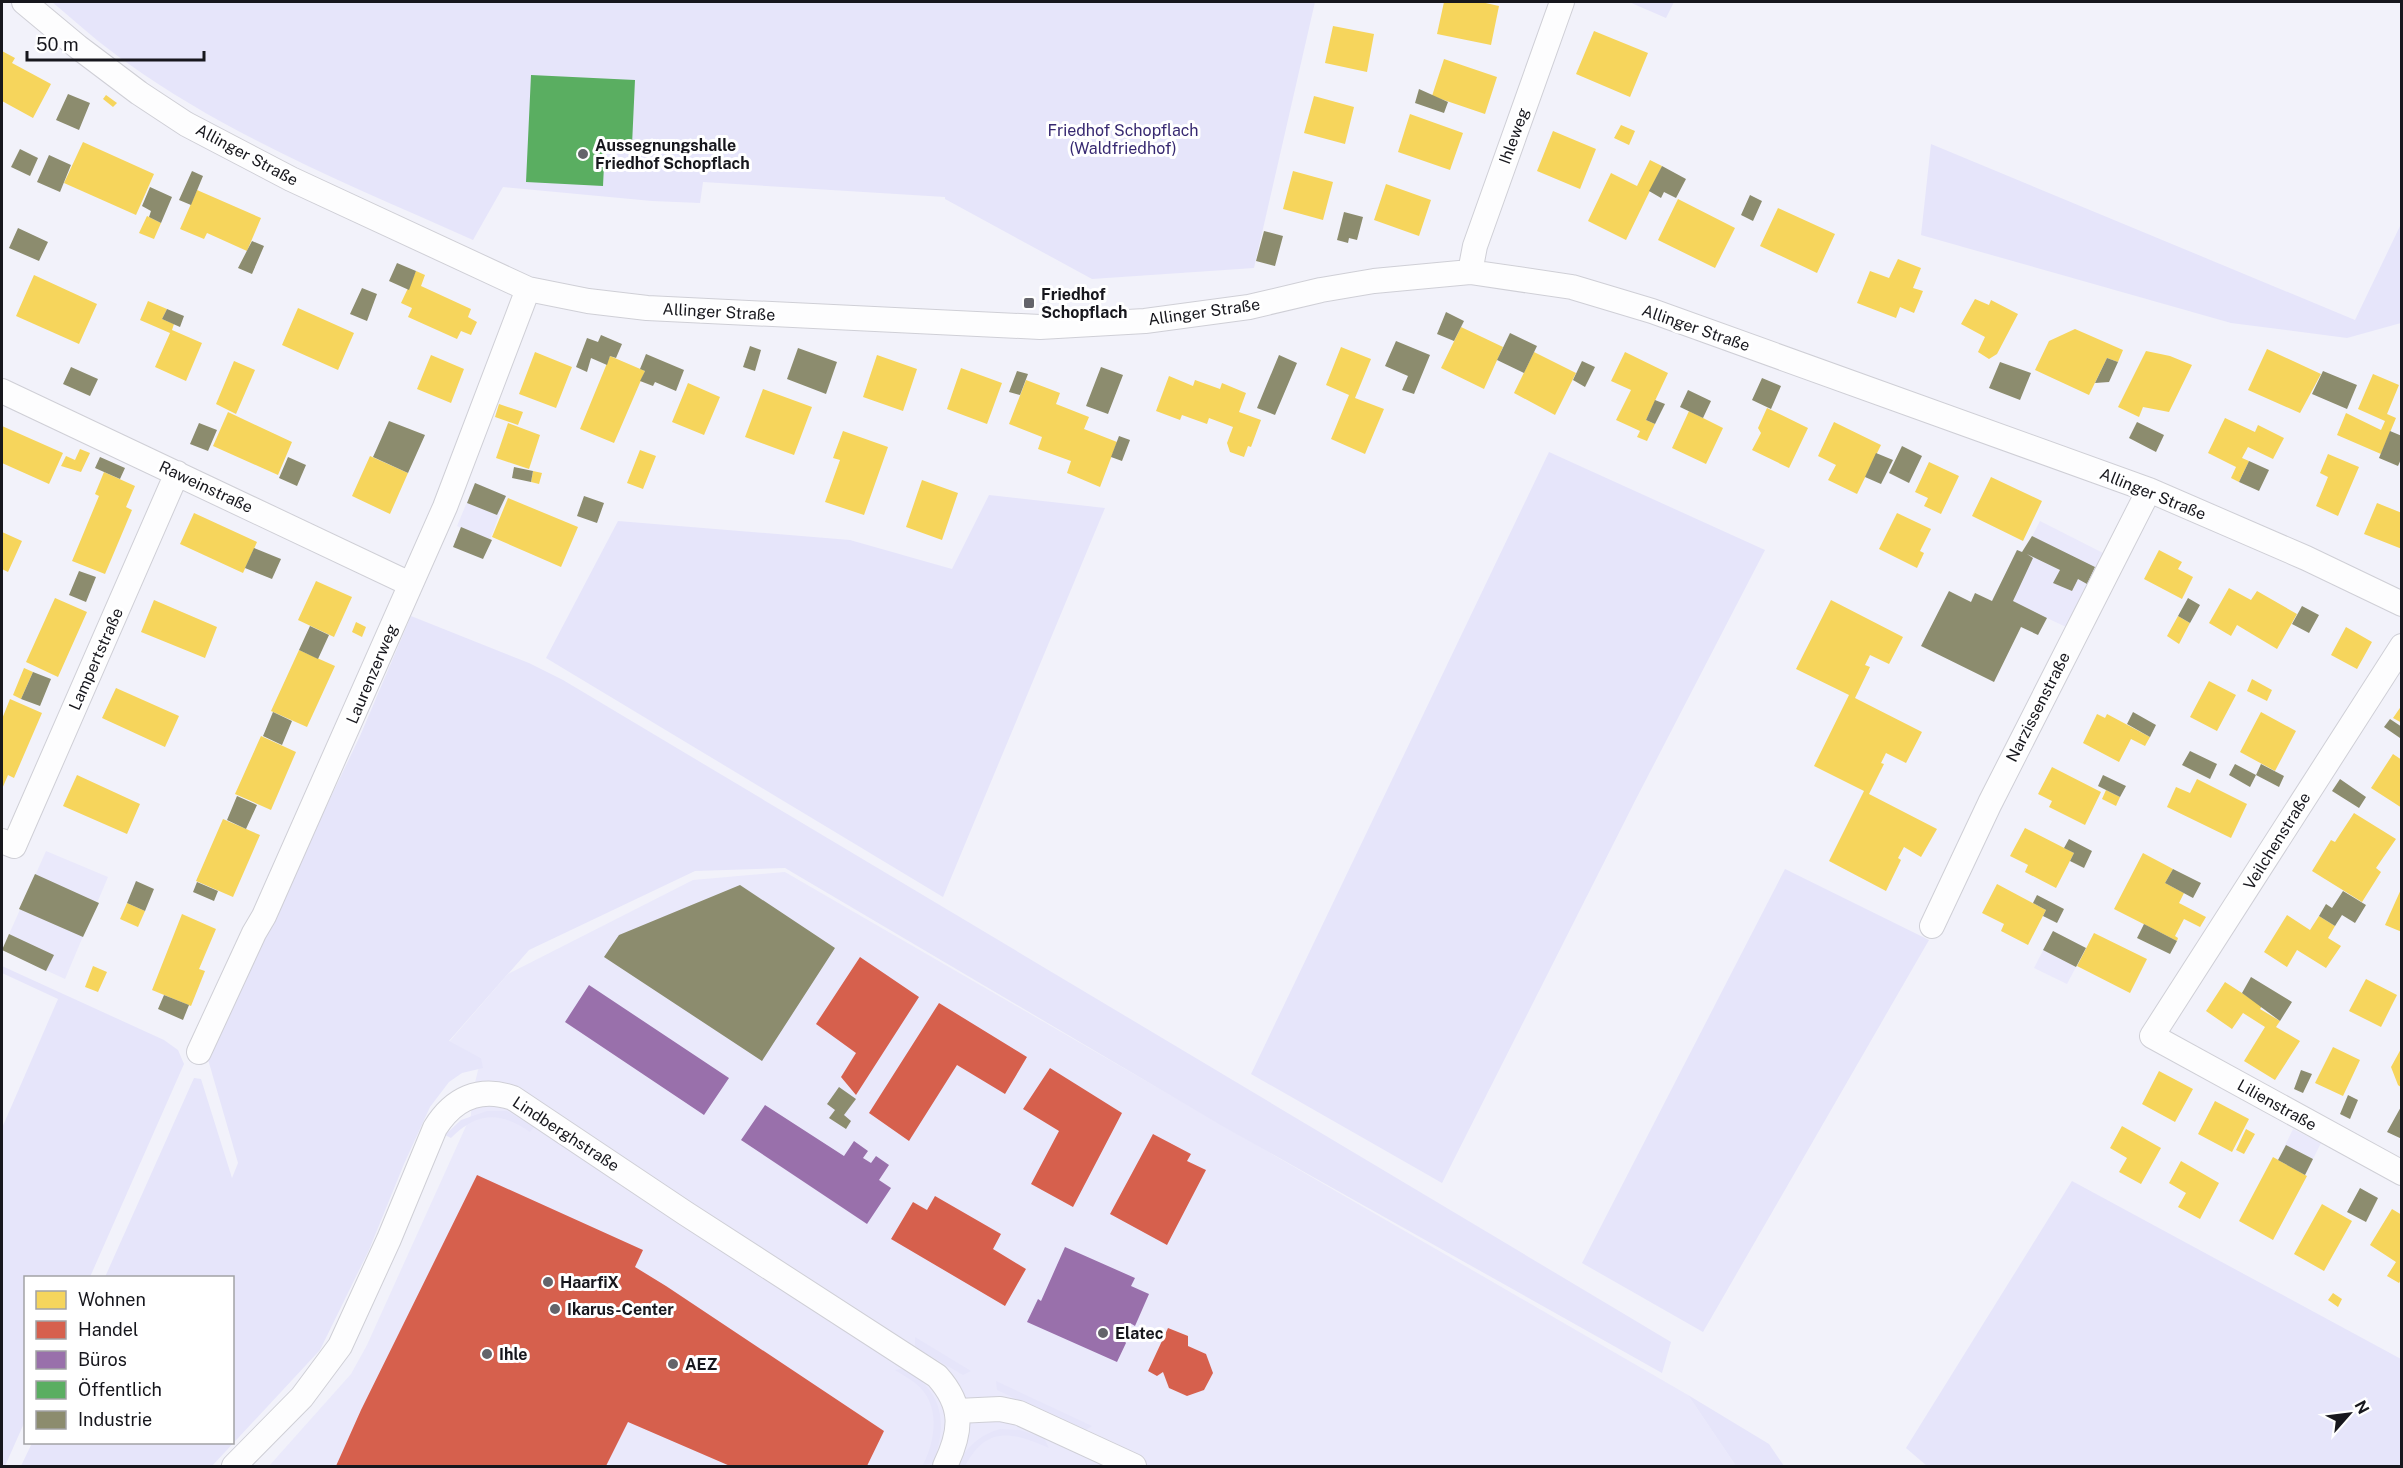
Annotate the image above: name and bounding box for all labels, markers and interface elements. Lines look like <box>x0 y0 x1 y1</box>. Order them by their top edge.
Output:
scale bar <box>27 24 204 62</box>
text: 50 m <box>36 34 79 55</box>
street label: Ihleweg <box>1495 105 1533 167</box>
street label: Allinger Straße <box>193 120 301 190</box>
park label: Friedhof Schopflach (Waldfriedhof) <box>1047 121 1199 158</box>
place label: Aussegnungshalle Friedhof Schopflach <box>595 136 750 173</box>
marker: Aussegnungshalle Friedhof Schopflach <box>576 147 590 161</box>
place label: Friedhof Schopflach <box>1041 285 1128 322</box>
street label: Allinger Straße <box>1147 295 1261 329</box>
marker: Friedhof Schopflach <box>1022 296 1036 310</box>
street label: Allinger Straße <box>662 300 776 324</box>
street label: Allinger Straße <box>1640 301 1752 355</box>
street label: Raweinstraße <box>156 457 256 517</box>
street label: Allinger Straße <box>2097 464 2209 524</box>
street label: Lampertstraße <box>65 605 127 713</box>
street label: Laurenzerweg <box>343 621 401 727</box>
street label: Narzissenstraße <box>2002 649 2074 765</box>
street label: Veilchenstraße <box>2240 789 2314 893</box>
street label: Lilienstraße <box>2234 1075 2320 1135</box>
street label: Lindberghstraße <box>509 1092 623 1176</box>
place label: HaarfiX <box>560 1273 620 1292</box>
marker: HaarfiX <box>541 1275 555 1289</box>
legend <box>24 1276 234 1444</box>
text: Wohnen <box>78 1289 146 1310</box>
place label: Ikarus-Center <box>567 1300 674 1319</box>
marker: Ikarus-Center <box>548 1302 562 1316</box>
text: Handel <box>78 1319 138 1340</box>
place label: Elatec <box>1115 1324 1164 1343</box>
marker: Elatec <box>1096 1326 1110 1340</box>
place label: Ihle <box>499 1345 527 1364</box>
marker: Ihle <box>480 1347 494 1361</box>
text: Büros <box>78 1349 127 1370</box>
place label: AEZ <box>685 1355 718 1374</box>
marker: AEZ <box>666 1357 680 1371</box>
text: Öffentlich <box>78 1378 162 1400</box>
north arrow <box>2319 1384 2379 1444</box>
text: N <box>2350 1397 2373 1417</box>
text: Industrie <box>78 1409 152 1430</box>

